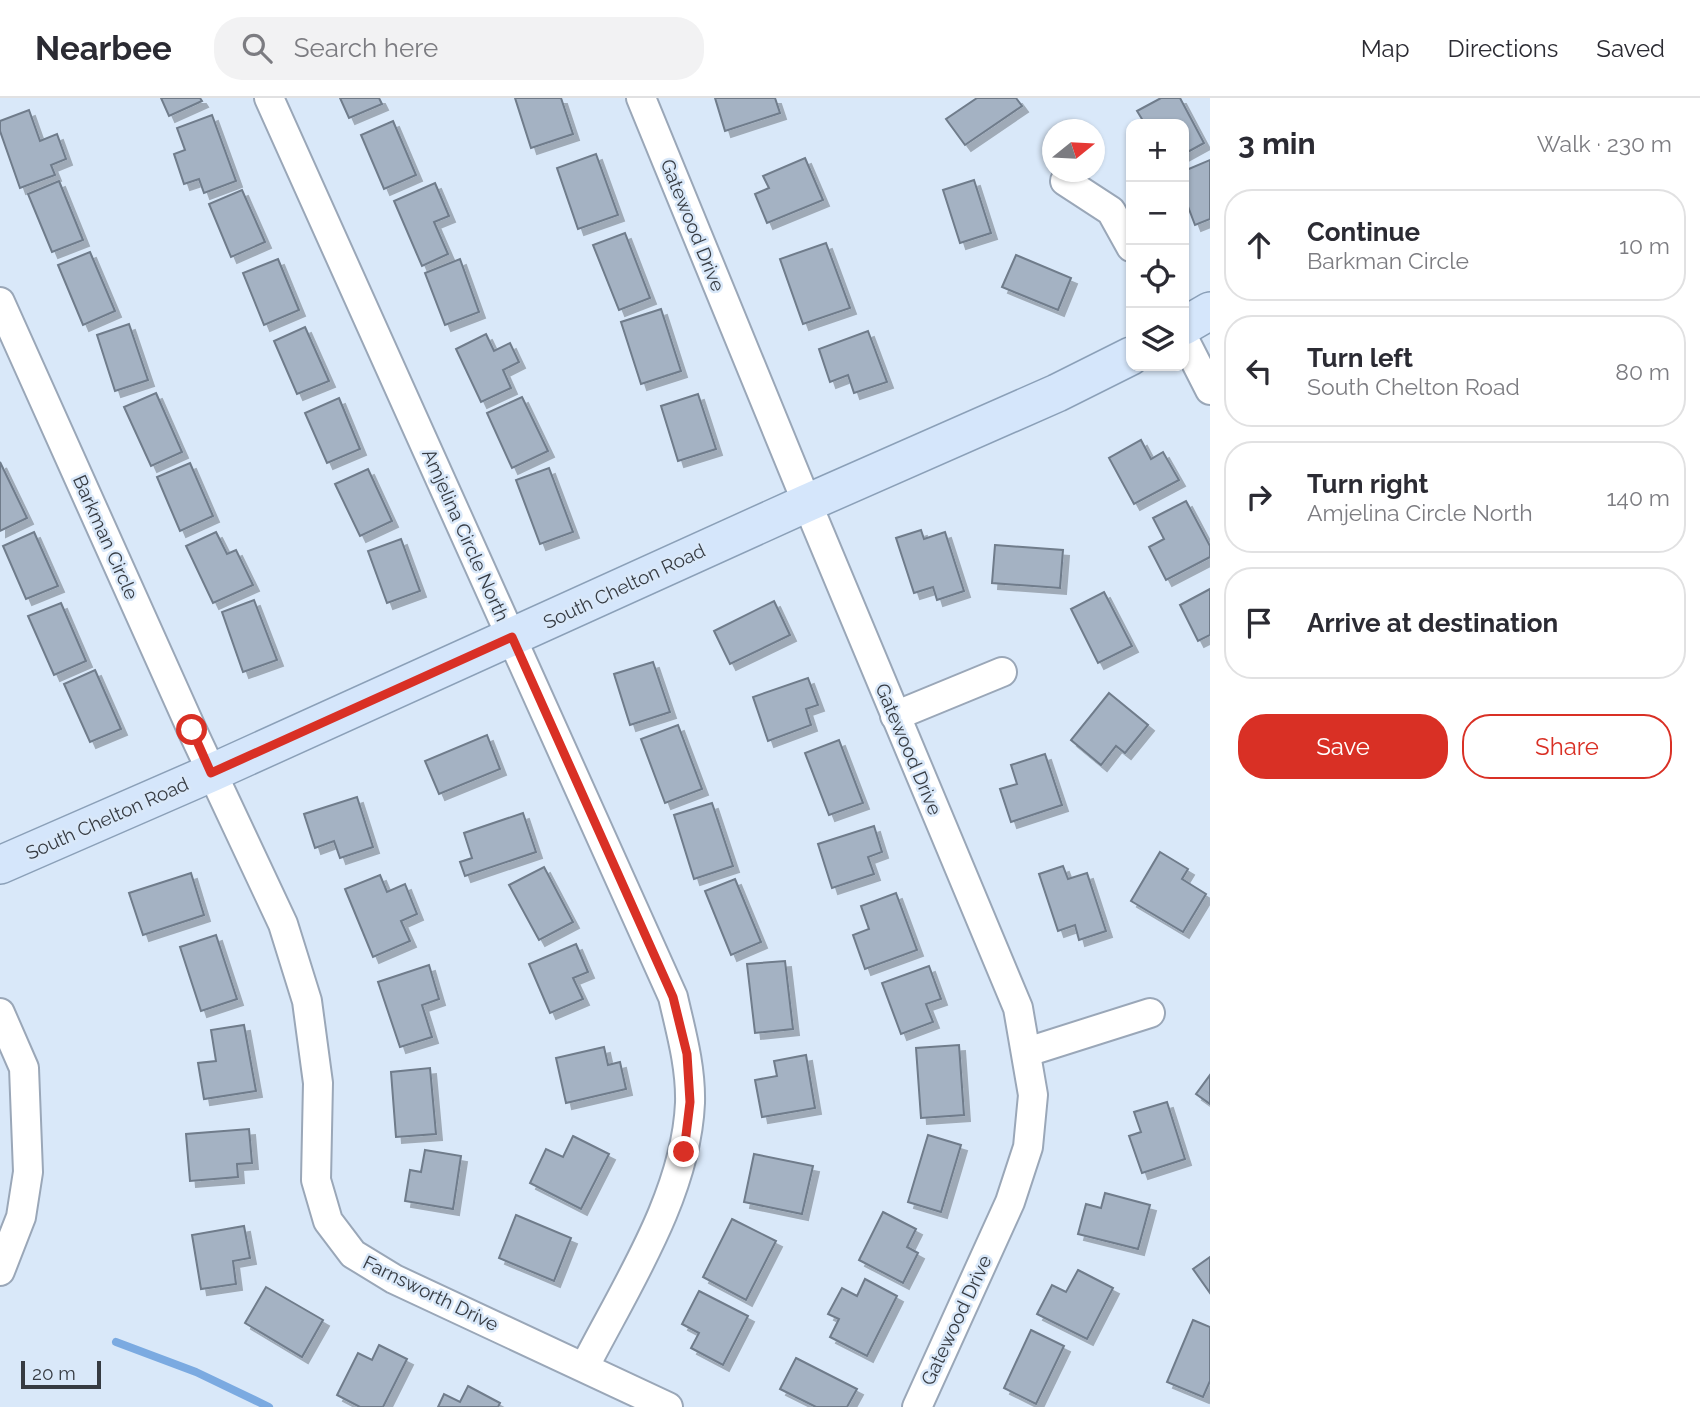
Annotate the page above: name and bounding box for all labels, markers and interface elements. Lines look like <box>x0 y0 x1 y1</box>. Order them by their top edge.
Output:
search box <box>214 17 704 80</box>
text: Nearbee <box>35 29 172 68</box>
icon: search <box>238 29 276 67</box>
text: Search here <box>294 33 438 63</box>
text: Map <box>1361 34 1410 63</box>
text: Directions <box>1448 34 1558 63</box>
text: Saved <box>1596 34 1665 63</box>
north arrow <box>1042 119 1105 182</box>
map controls <box>1126 119 1189 371</box>
button: + <box>1126 119 1189 182</box>
text: 3 min <box>1238 126 1316 161</box>
text: Walk · 230 m <box>1537 130 1672 157</box>
street label: Gatewood Drive <box>656 156 730 294</box>
button: − <box>1126 182 1189 245</box>
text: Continue <box>1307 217 1420 247</box>
icon: ahead <box>1240 226 1278 264</box>
text: 10 m <box>1619 232 1670 259</box>
button: locate <box>1126 245 1189 308</box>
text: Barkman Circle <box>1307 247 1469 274</box>
button: layers <box>1126 308 1189 371</box>
text: Turn left <box>1307 343 1413 373</box>
icon: left <box>1240 352 1278 390</box>
text: 80 m <box>1615 358 1670 385</box>
text: South Chelton Road <box>1307 373 1520 400</box>
street label: Amjelina Circle North <box>418 445 514 625</box>
text: Turn right <box>1307 469 1428 499</box>
street label: Barkman Circle <box>69 471 143 603</box>
icon: right <box>1240 478 1278 516</box>
text: 140 m <box>1607 484 1670 511</box>
text: Amjelina Circle North <box>1307 499 1533 526</box>
street label: South Chelton Road <box>540 539 708 633</box>
icon: arrive <box>1240 604 1278 642</box>
text: Arrive at destination <box>1307 608 1558 638</box>
street label: Gatewood Drive <box>871 680 947 818</box>
route start <box>176 714 207 745</box>
button: Save <box>1238 714 1448 779</box>
button: Share <box>1462 714 1672 779</box>
street label: South Chelton Road <box>22 772 192 864</box>
route end <box>668 1136 699 1167</box>
street label: Farnsworth Drive <box>360 1251 502 1335</box>
street label: Gatewood Drive <box>916 1252 996 1388</box>
scale bar <box>21 1358 102 1390</box>
text: 20 m <box>32 1362 76 1384</box>

